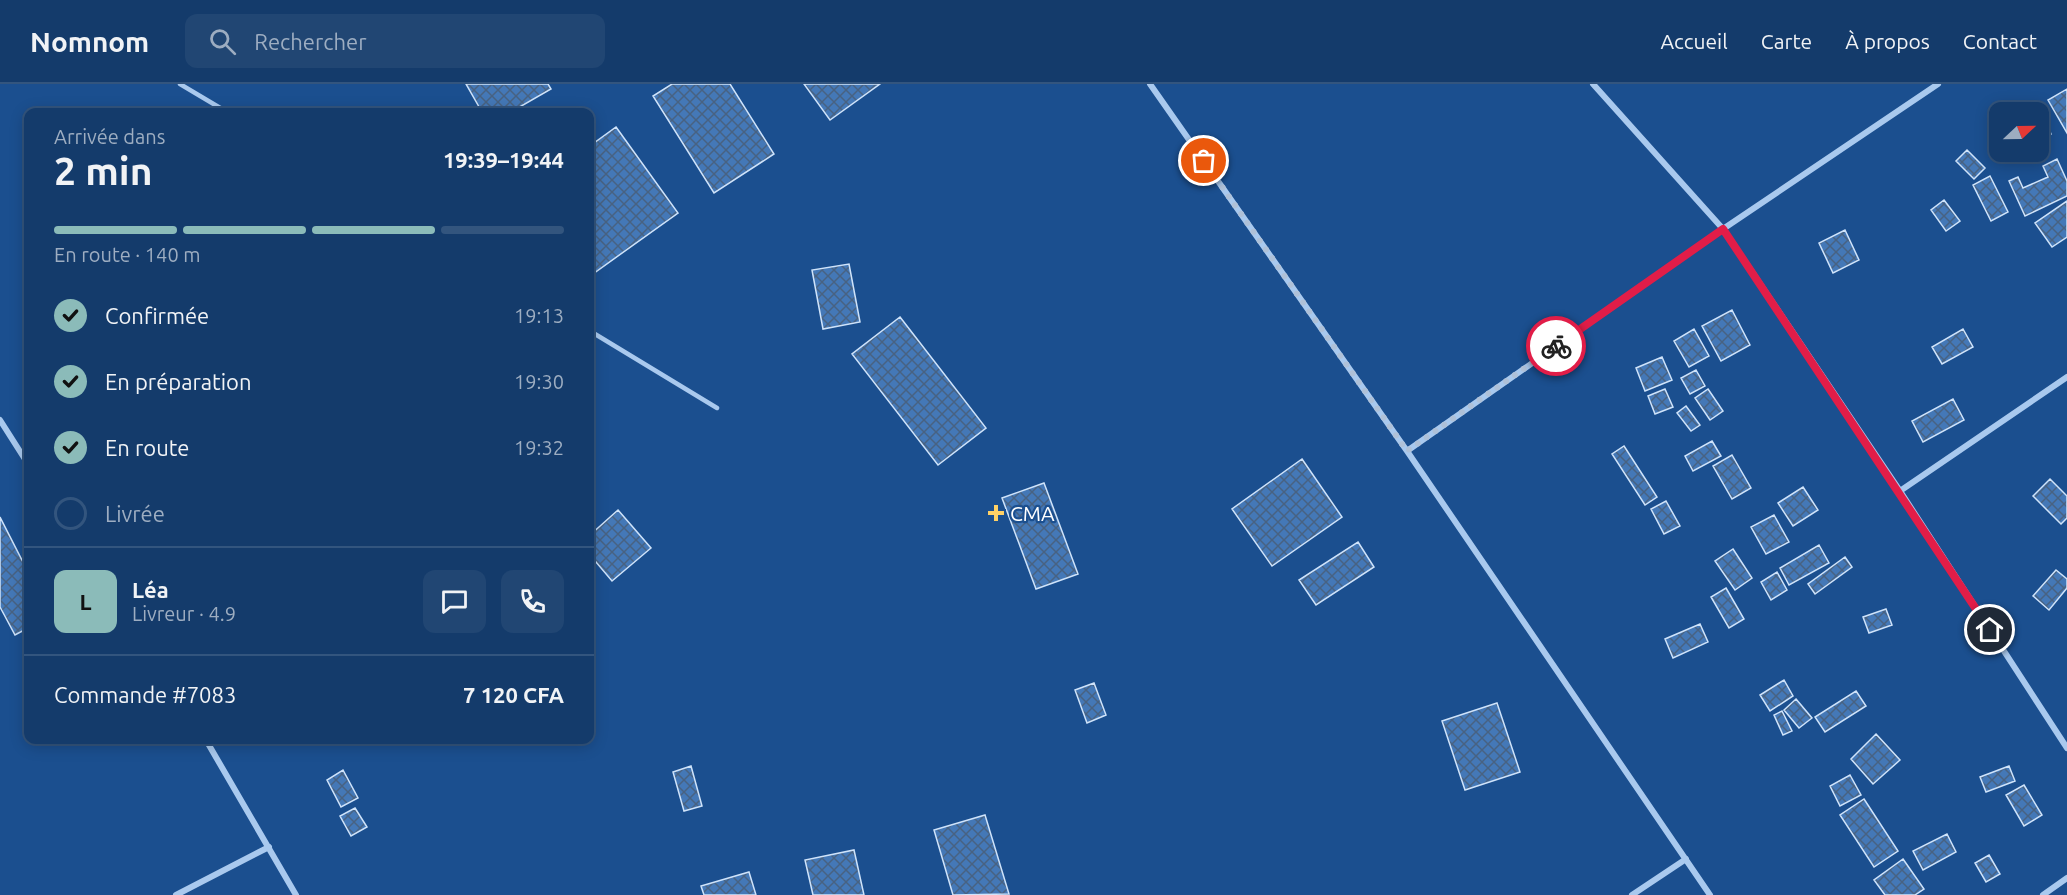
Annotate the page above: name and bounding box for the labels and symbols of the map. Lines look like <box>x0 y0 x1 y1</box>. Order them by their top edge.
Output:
north arrow <box>1989 102 2049 162</box>
pin <box>1178 135 1229 186</box>
courier <box>1526 316 1586 376</box>
place label: CMA <box>1010 501 1055 525</box>
marker: CMA <box>987 504 1005 522</box>
pin <box>1964 604 2015 655</box>

